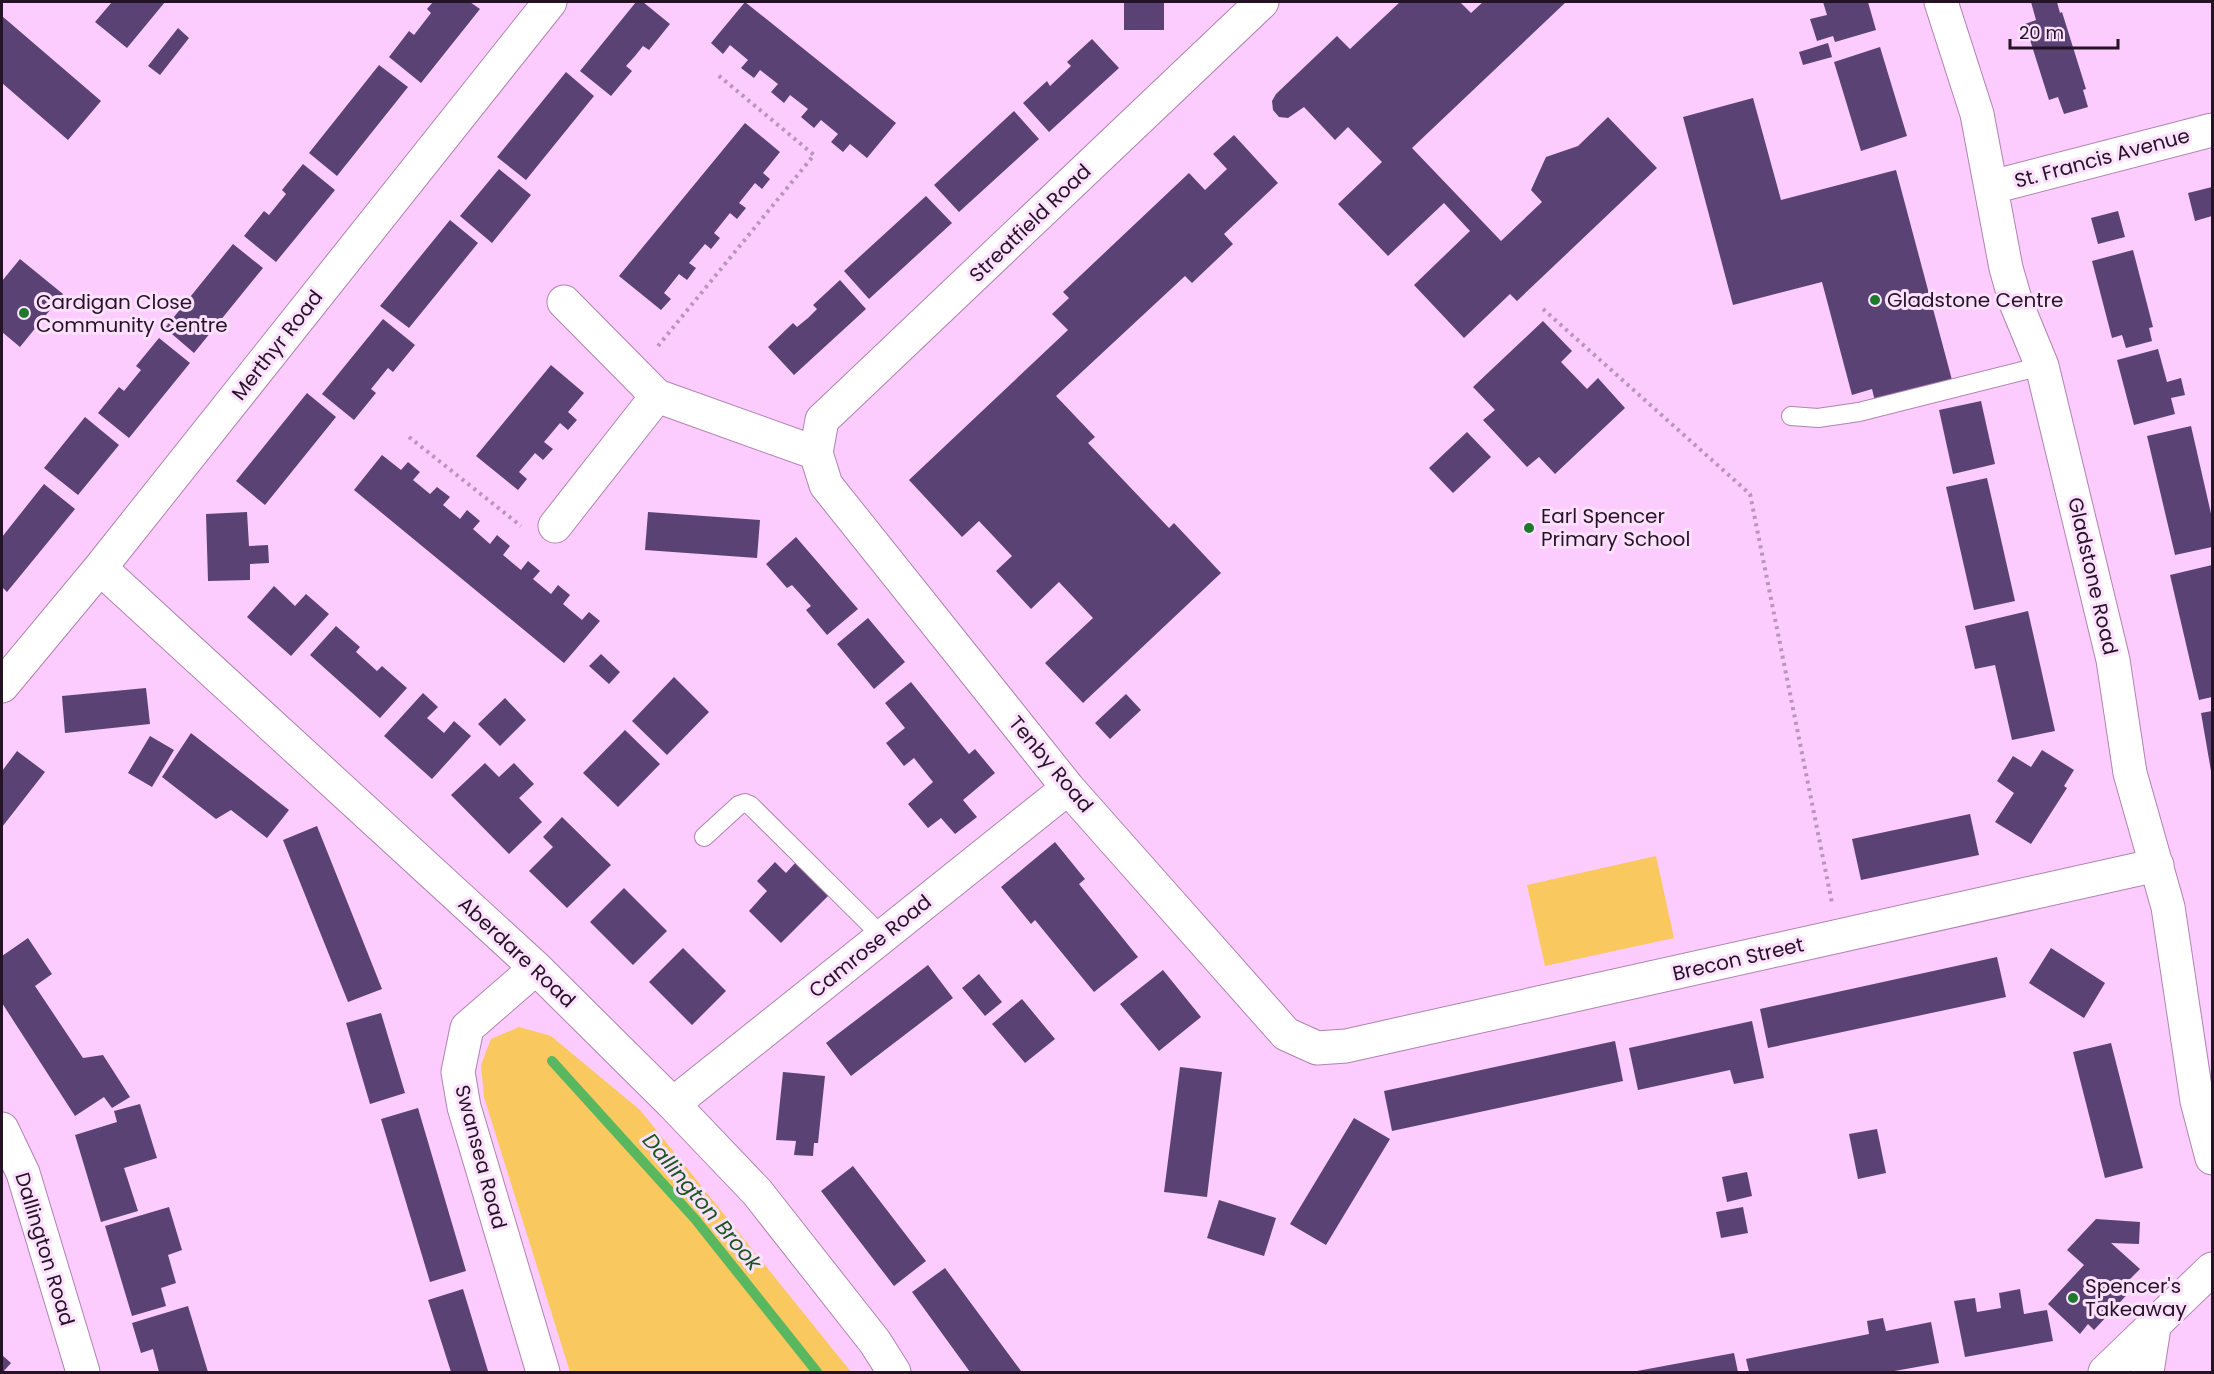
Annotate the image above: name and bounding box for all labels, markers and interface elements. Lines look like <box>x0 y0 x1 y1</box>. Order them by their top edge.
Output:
scale bar <box>2010 12 2118 50</box>
text: 20 m <box>2019 20 2064 45</box>
street label: St. Francis Avenue <box>2011 121 2193 195</box>
street label: Streatfield Road <box>963 158 1097 288</box>
street label: Merthyr Road <box>225 284 329 406</box>
place label: Gladstone Centre <box>1887 286 2063 314</box>
place label: Cardigan Close Community Centre <box>36 288 228 339</box>
marker: Gladstone Centre <box>1868 293 1882 307</box>
marker: Cardigan Close Community Centre <box>17 306 31 320</box>
street label: Gladstone Road <box>2061 495 2125 657</box>
place label: Earl Spencer Primary School <box>1541 502 1690 553</box>
marker: Earl Spencer Primary School <box>1522 521 1536 535</box>
street label: Tenby Road <box>1002 710 1100 818</box>
street label: Camrose Road <box>803 888 937 1004</box>
street label: Aberdare Road <box>452 890 582 1014</box>
street label: Brecon Street <box>1670 930 1806 988</box>
street label: Swansea Road <box>448 1082 514 1232</box>
water label: Dallington Brook <box>636 1127 769 1278</box>
street label: Dallington Road <box>8 1169 82 1329</box>
place label: Spencer's Takeaway <box>2085 1272 2187 1323</box>
marker: Spencer's Takeaway <box>2066 1291 2080 1305</box>

